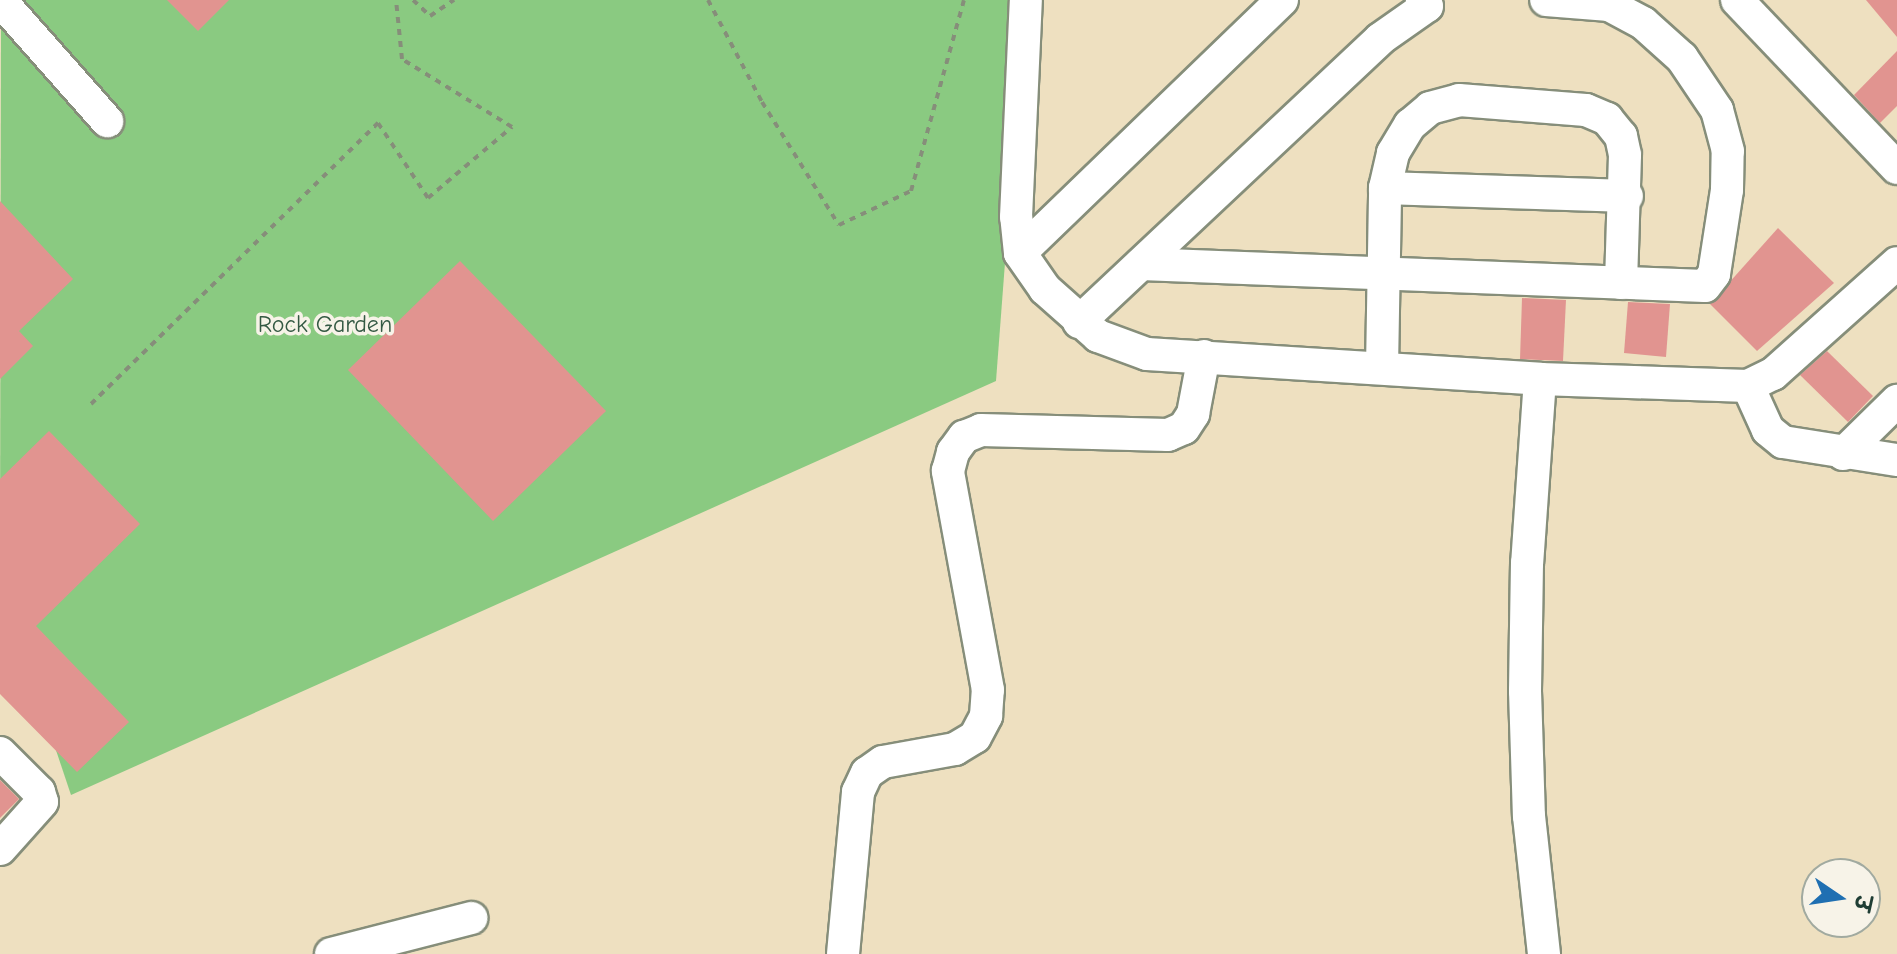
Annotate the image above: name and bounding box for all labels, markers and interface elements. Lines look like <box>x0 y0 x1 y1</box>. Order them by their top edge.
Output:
park label: Rock Garden <box>258 311 392 339</box>
north arrow <box>1801 858 1881 938</box>
text: उ <box>1848 893 1877 913</box>

